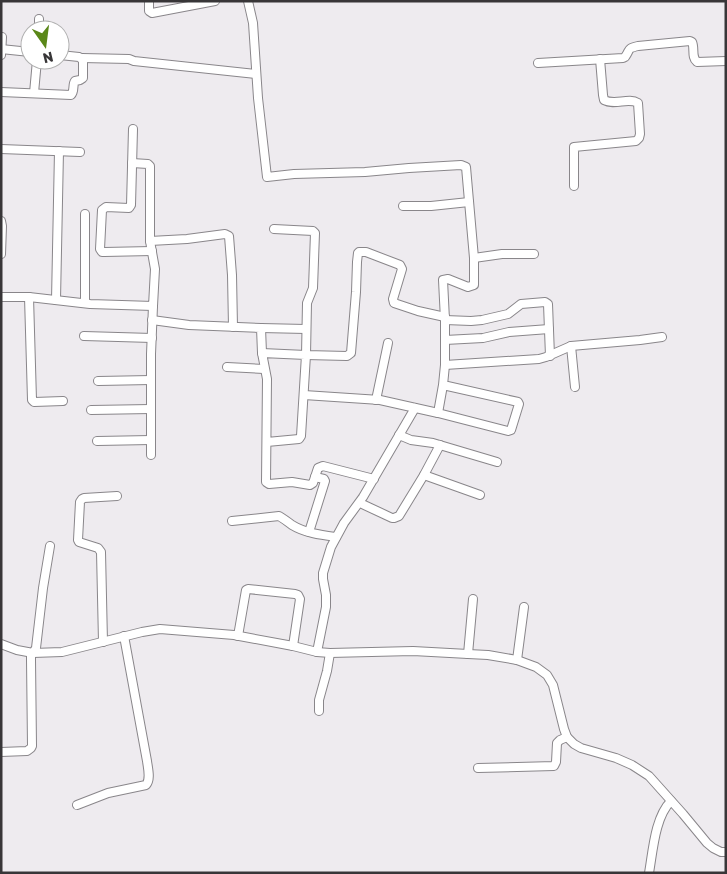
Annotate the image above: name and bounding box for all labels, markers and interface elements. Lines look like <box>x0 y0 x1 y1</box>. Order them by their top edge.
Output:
north arrow <box>20 20 70 70</box>
text: N <box>41 48 55 67</box>

